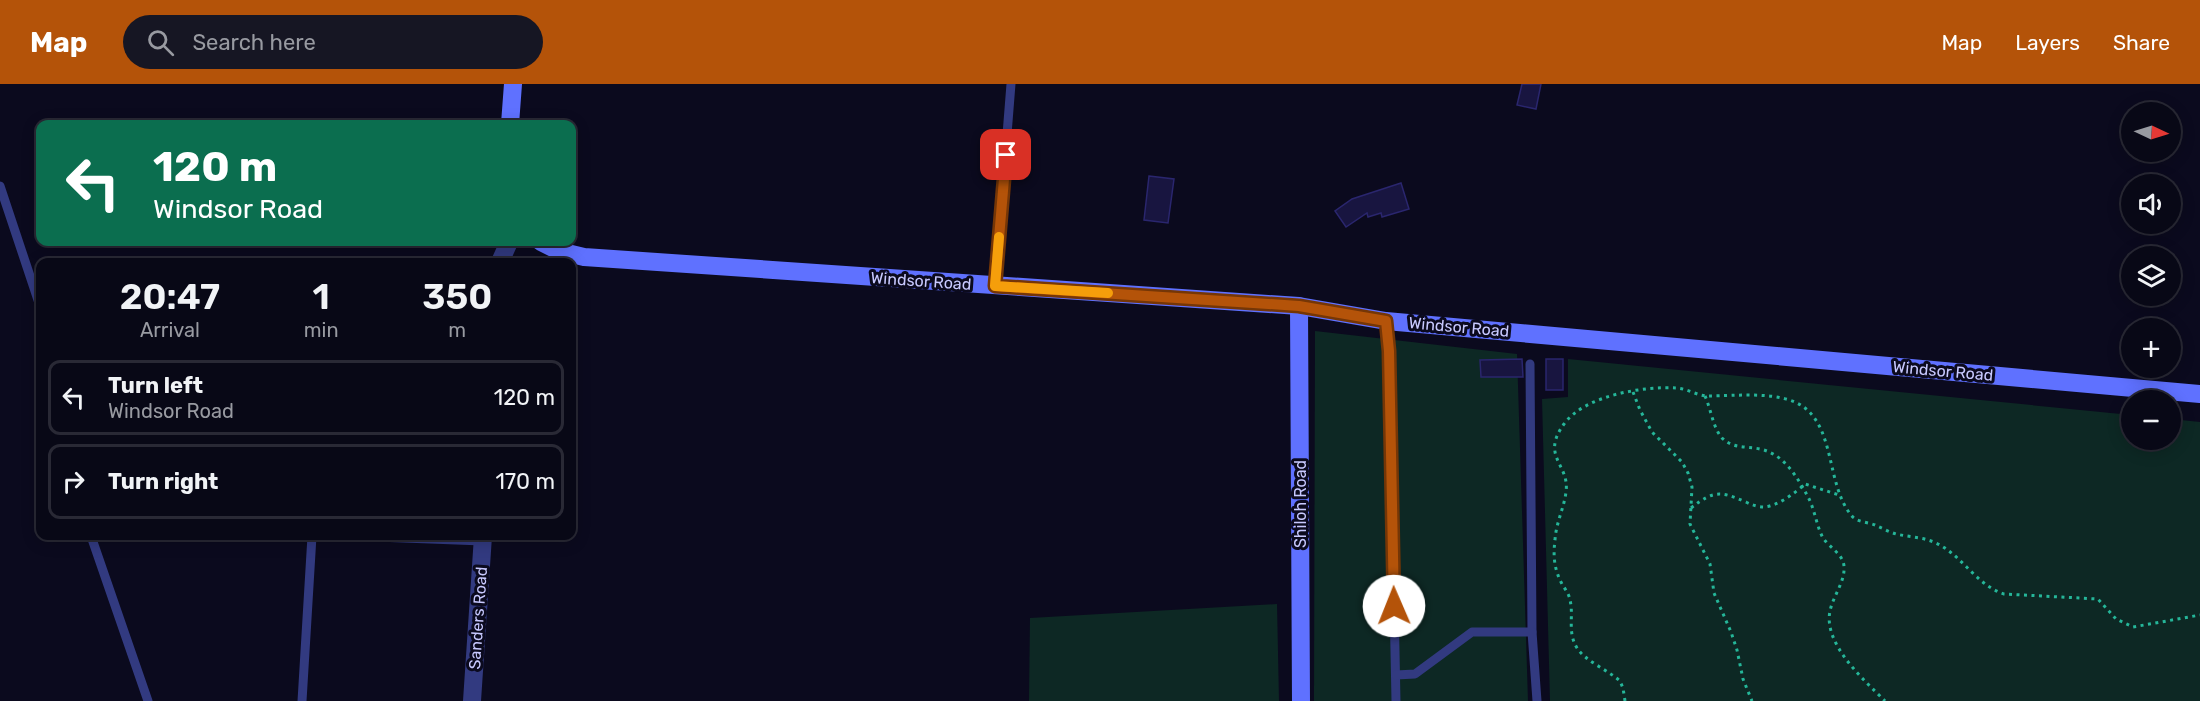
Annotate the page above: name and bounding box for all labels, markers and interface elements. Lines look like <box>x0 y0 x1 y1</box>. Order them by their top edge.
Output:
search box <box>123 15 543 69</box>
text: Map <box>30 26 87 59</box>
icon: search <box>144 26 177 59</box>
text: Search here <box>192 29 316 56</box>
text: Map <box>1941 30 1982 55</box>
text: Layers <box>2015 30 2080 55</box>
text: Share <box>2113 30 2170 55</box>
north arrow <box>2121 102 2181 162</box>
map controls <box>2121 102 2181 450</box>
pin <box>980 129 1031 180</box>
icon: arrive <box>989 138 1022 171</box>
text: 120 m <box>153 142 277 192</box>
icon: left <box>54 144 132 222</box>
button: sound <box>2121 174 2181 234</box>
text: Windsor Road <box>153 193 323 225</box>
button: layers <box>2121 246 2181 306</box>
street label: Windsor Road <box>870 268 972 294</box>
text: 20:47 <box>120 275 220 318</box>
text: 1 <box>313 275 330 318</box>
text: 350 <box>422 275 492 318</box>
street label: Windsor Road <box>1408 313 1510 341</box>
text: Arrival <box>140 318 200 342</box>
text: min <box>304 318 339 342</box>
text: m <box>448 318 466 342</box>
button: + <box>2121 318 2181 378</box>
street label: Windsor Road <box>1892 357 1994 385</box>
text: Turn left <box>108 372 203 399</box>
icon: left <box>57 381 90 414</box>
text: 120 m <box>494 384 555 411</box>
button: − <box>2121 390 2181 450</box>
text: Windsor Road <box>108 399 234 423</box>
street label: Shiloh Road <box>1291 460 1310 548</box>
icon: right <box>57 465 90 498</box>
text: Turn right <box>108 468 218 495</box>
text: 170 m <box>495 468 555 495</box>
street label: Sanders Road <box>465 566 491 670</box>
position arrow <box>1362 574 1426 638</box>

